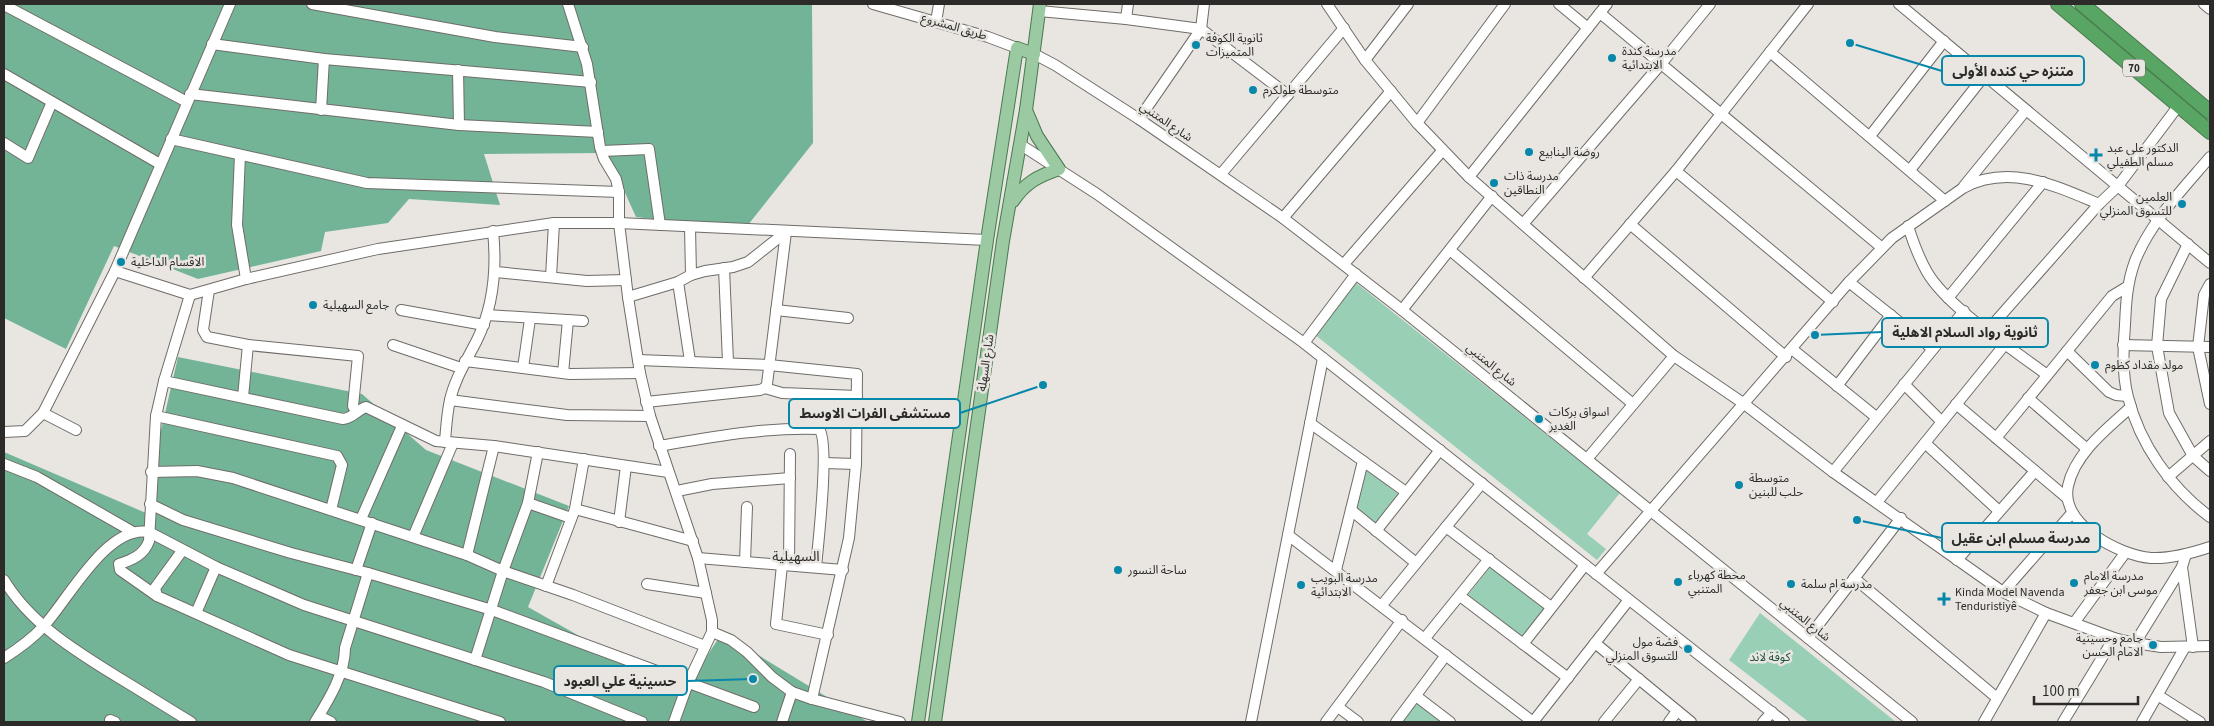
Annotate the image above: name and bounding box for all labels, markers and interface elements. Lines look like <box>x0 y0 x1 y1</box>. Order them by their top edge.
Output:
street label: طريق المشروع <box>919 10 989 44</box>
place label: ثانوية الكوفة المتميزات <box>1206 30 1263 61</box>
marker: ثانوية الكوفة المتميزات <box>1190 39 1202 51</box>
place label: مدرسة كندة الابتدائية <box>1622 43 1677 74</box>
marker: مدرسة كندة الابتدائية <box>1606 52 1618 64</box>
callout: متنزه حي كنده الأولى <box>1942 56 2084 85</box>
road number: 70 <box>2123 59 2145 76</box>
text: متنزه حي كنده الأولى <box>1952 62 2074 82</box>
place label: متوسطة طولكرم <box>1263 82 1339 99</box>
marker: متوسطة طولكرم <box>1247 84 1259 96</box>
street label: شارع المتنبي <box>1136 98 1196 147</box>
place label: الدكتور علي عبد مسلم الطفيلي <box>2107 140 2179 171</box>
place label: روضة الينابيع <box>1539 144 1600 161</box>
marker: روضة الينابيع <box>1523 146 1535 158</box>
marker: الدكتور علي عبد مسلم الطفيلي <box>2089 148 2103 162</box>
place label: مدرسة ذات النطاقين <box>1504 168 1559 199</box>
marker: مدرسة ذات النطاقين <box>1488 177 1500 189</box>
place label: العلمين للتسوق المنزلي <box>2100 189 2172 220</box>
marker: العلمين للتسوق المنزلي <box>2176 198 2188 210</box>
place label: الاقسام الداخلية <box>131 254 204 271</box>
marker: الاقسام الداخلية <box>115 256 127 268</box>
place label: جامع السهيلية <box>323 297 389 314</box>
marker: جامع السهيلية <box>307 299 319 311</box>
callout: ثانوية رواد السلام الاهلية <box>1882 318 2048 347</box>
text: ثانوية رواد السلام الاهلية <box>1892 323 2038 343</box>
street label: شارع السهلة <box>974 333 998 393</box>
street label: شارع المتنبي <box>1462 339 1520 391</box>
place label: مولد مقداد كظوم <box>2105 357 2183 374</box>
marker: مولد مقداد كظوم <box>2089 359 2101 371</box>
callout: مستشفى الفرات الاوسط <box>789 399 960 428</box>
text: مستشفى الفرات الاوسط <box>799 404 951 424</box>
place label: اسواق بركات الغدير <box>1548 404 1609 435</box>
marker: اسواق بركات الغدير <box>1533 413 1545 425</box>
place label: متوسطة حلب للبنين <box>1749 470 1803 501</box>
marker: متوسطة حلب للبنين <box>1733 479 1745 491</box>
callout: مدرسة مسلم ابن عقيل <box>1942 523 2100 552</box>
text: مدرسة مسلم ابن عقيل <box>1952 529 2090 549</box>
district label: السهيلية <box>772 547 820 567</box>
place label: ساحة النسور <box>1127 562 1187 579</box>
marker: ساحة النسور <box>1112 564 1124 576</box>
place label: محطة كهرباء المتنبي <box>1688 567 1746 598</box>
place label: مدرسة الامام موسى ابن جعفر <box>2083 568 2158 599</box>
place label: مدرسة البويب الابتدائية <box>1311 570 1378 601</box>
marker: محطة كهرباء المتنبي <box>1672 576 1684 588</box>
place label: مدرسة ام سلمة <box>1801 576 1872 593</box>
marker: مدرسة الامام موسى ابن جعفر <box>2068 577 2080 589</box>
marker: مدرسة ام سلمة <box>1785 578 1797 590</box>
marker: مدرسة البويب الابتدائية <box>1295 579 1307 591</box>
place label: Kinda Model Navenda Tenduristiyê <box>1955 584 2064 615</box>
marker: Kinda Model Navenda Tenduristiyê <box>1937 592 1951 606</box>
street label: شارع المتنبي <box>1776 594 1834 646</box>
place label: جامع وحسينية الامام الحسن <box>2076 630 2143 661</box>
place label: فضة مول للتسوق المنزلي <box>1606 634 1678 665</box>
marker: جامع وحسينية الامام الحسن <box>2147 639 2159 651</box>
marker: فضة مول للتسوق المنزلي <box>1682 643 1694 655</box>
park label: كوفة لاند <box>1750 649 1791 666</box>
callout: حسينية علي العبود <box>554 666 687 695</box>
text: حسينية علي العبود <box>564 672 677 692</box>
scale bar <box>2034 674 2138 706</box>
text: 100 m <box>2042 681 2080 702</box>

